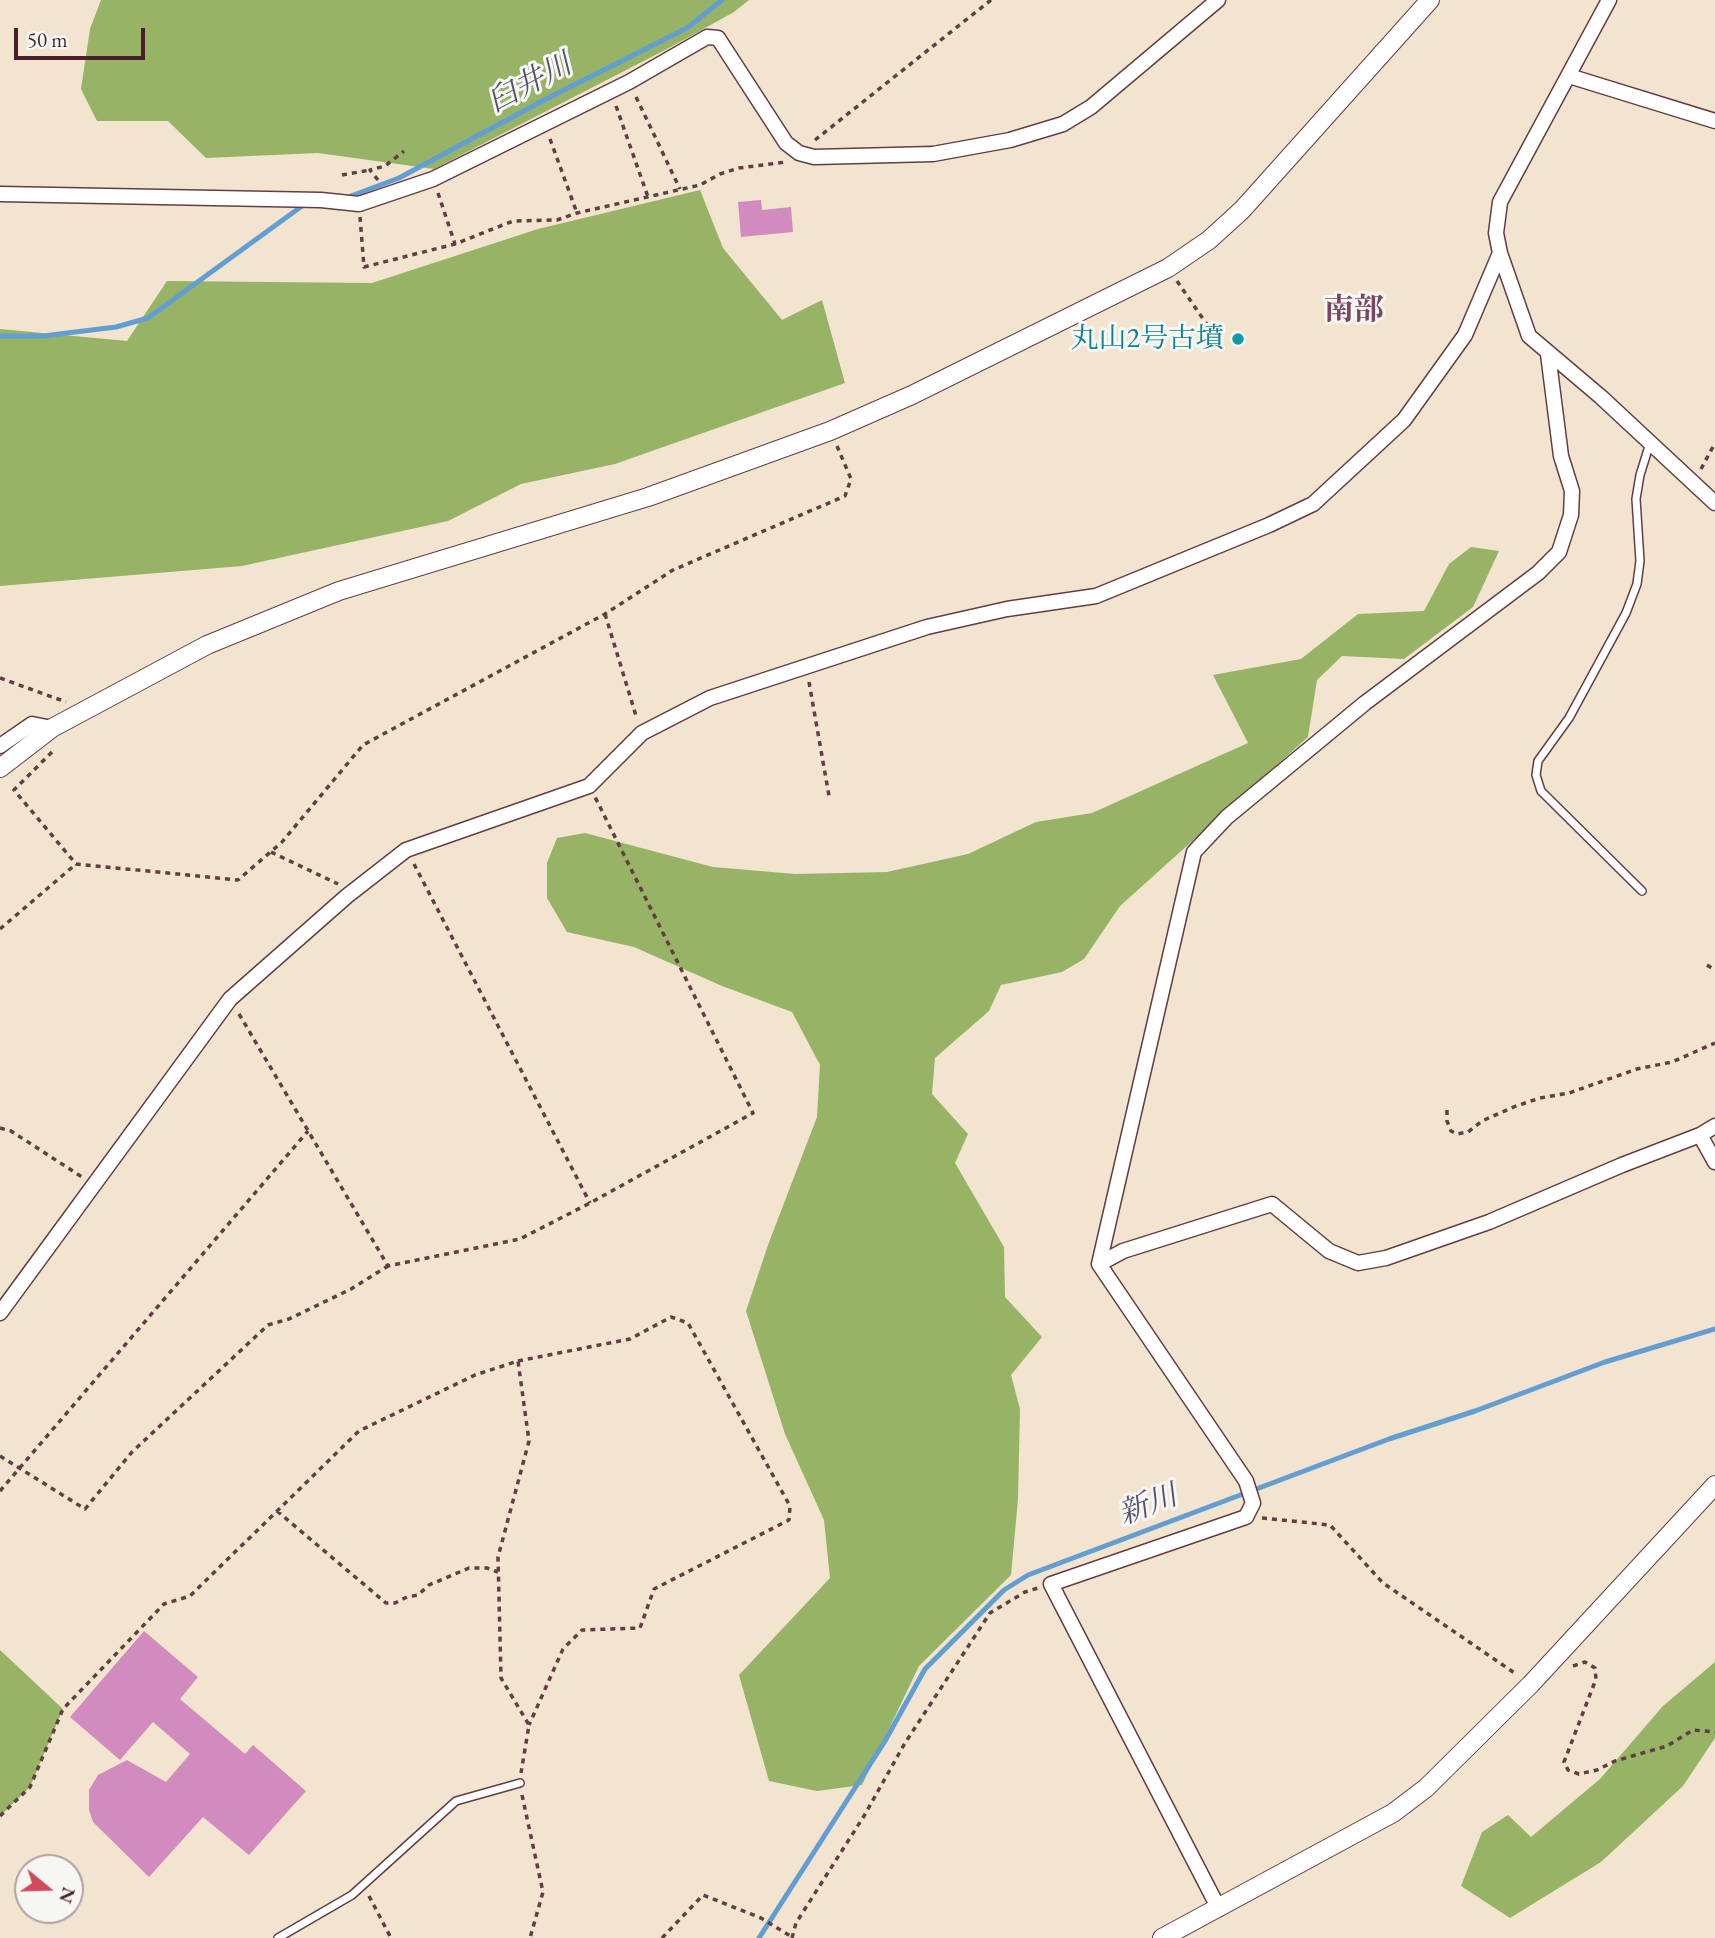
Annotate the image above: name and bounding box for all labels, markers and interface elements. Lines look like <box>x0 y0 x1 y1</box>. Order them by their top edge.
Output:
scale bar <box>18 14 149 58</box>
text: 50 m <box>27 26 68 53</box>
water label: 臼井川 <box>482 47 578 121</box>
district label: 南部 <box>1324 293 1384 329</box>
place label: 丸山2号古墳 <box>1071 322 1224 356</box>
marker: 丸山2号古墳 <box>1230 331 1246 347</box>
water label: 新川 <box>1114 1478 1182 1534</box>
north arrow <box>14 1854 84 1924</box>
text: N <box>53 1884 82 1907</box>

